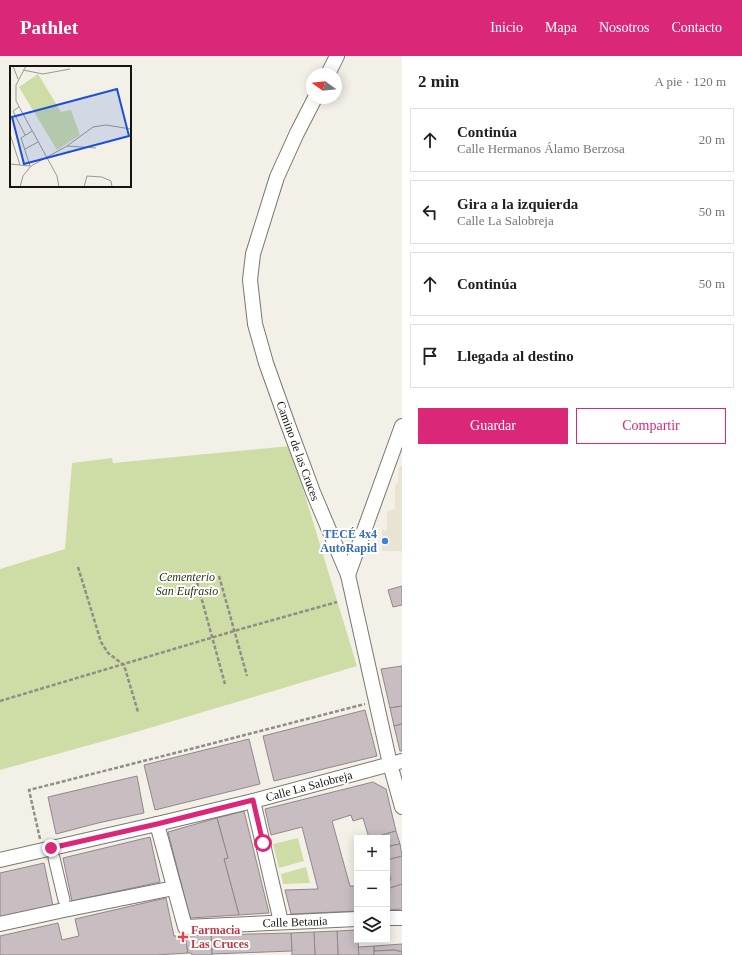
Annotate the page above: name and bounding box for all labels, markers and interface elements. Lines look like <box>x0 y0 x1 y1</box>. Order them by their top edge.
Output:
text: Pathlet <box>20 17 78 38</box>
text: Inicio <box>490 20 523 35</box>
text: Mapa <box>545 20 577 35</box>
text: Nosotros <box>599 20 649 35</box>
text: Contacto <box>671 20 722 35</box>
inset map <box>10 66 131 187</box>
north arrow <box>306 68 342 104</box>
text: 2 min <box>418 72 459 91</box>
text: A pie · 120 m <box>655 74 726 89</box>
text: Continúa <box>457 124 517 140</box>
icon: ahead <box>419 129 441 151</box>
text: 20 m <box>699 132 725 147</box>
text: Calle Hermanos Álamo Berzosa <box>457 141 625 156</box>
text: Gira a la izquierda <box>457 196 578 212</box>
icon: left <box>419 201 441 223</box>
text: 50 m <box>699 204 725 219</box>
text: Calle La Salobreja <box>457 213 554 228</box>
icon: ahead <box>419 273 441 295</box>
text: Continúa <box>457 276 517 292</box>
text: 50 m <box>699 276 725 291</box>
icon: arrive <box>419 345 441 367</box>
text: Llegada al destino <box>457 348 574 364</box>
street label: Camino de las Cruces <box>273 399 323 503</box>
button: Guardar <box>418 408 568 444</box>
button: Compartir <box>576 408 726 444</box>
place label: TECÉ 4x4 AutoRapid <box>320 527 377 555</box>
marker: TECÉ 4x4 AutoRapid <box>380 536 390 546</box>
park label: Cementerio San Eufrasio <box>156 570 218 598</box>
street label: Calle La Salobreja <box>264 768 355 804</box>
route start <box>254 834 272 852</box>
map controls <box>354 835 390 943</box>
button: + <box>354 835 390 871</box>
route end <box>42 839 60 857</box>
button: − <box>354 871 390 907</box>
button: layers <box>354 907 390 943</box>
street label: Calle Betania <box>262 914 328 930</box>
place label: Farmacia Las Cruces <box>191 923 249 951</box>
marker: Farmacia Las Cruces <box>178 932 188 942</box>

